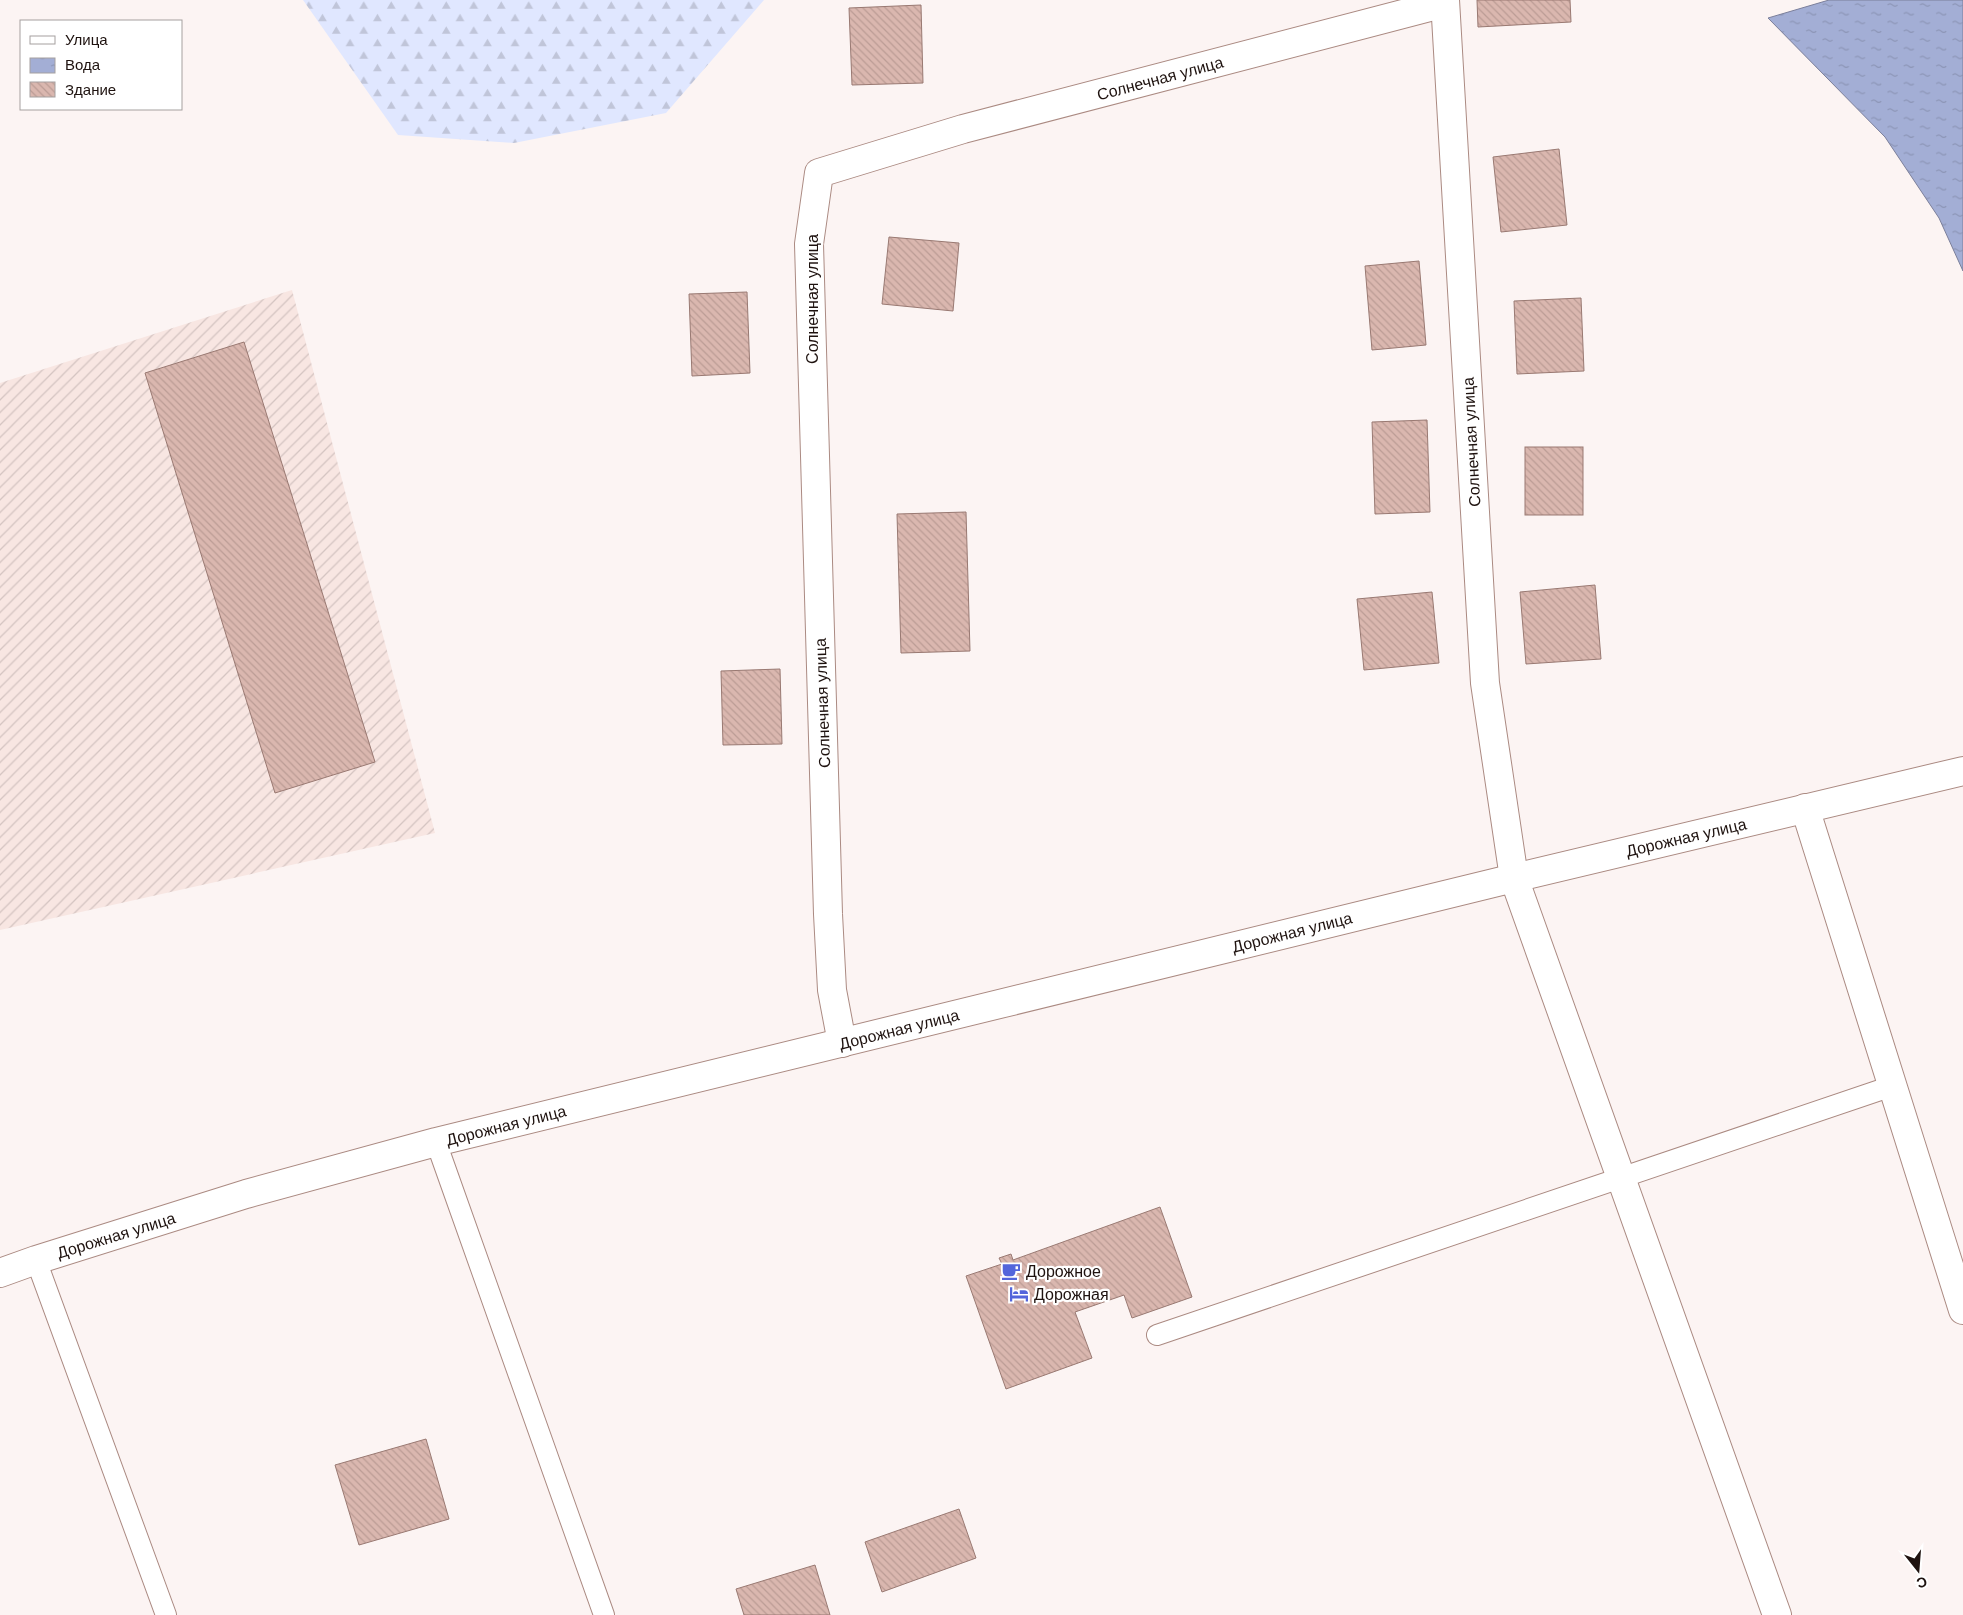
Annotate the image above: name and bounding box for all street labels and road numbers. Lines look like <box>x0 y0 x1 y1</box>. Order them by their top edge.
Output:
street label: Солнечная улица <box>1095 53 1225 103</box>
street label: Солнечная улица <box>804 234 821 364</box>
street label: Солнечная улица <box>1460 377 1483 507</box>
street label: Солнечная улица <box>812 638 833 768</box>
street label: Дорожная улица <box>1624 815 1748 860</box>
street label: Дорожная улица <box>1230 909 1354 956</box>
street label: Дорожная улица <box>837 1006 961 1053</box>
street label: Дорожная улица <box>444 1102 568 1149</box>
street label: Дорожная улица <box>55 1209 178 1262</box>

